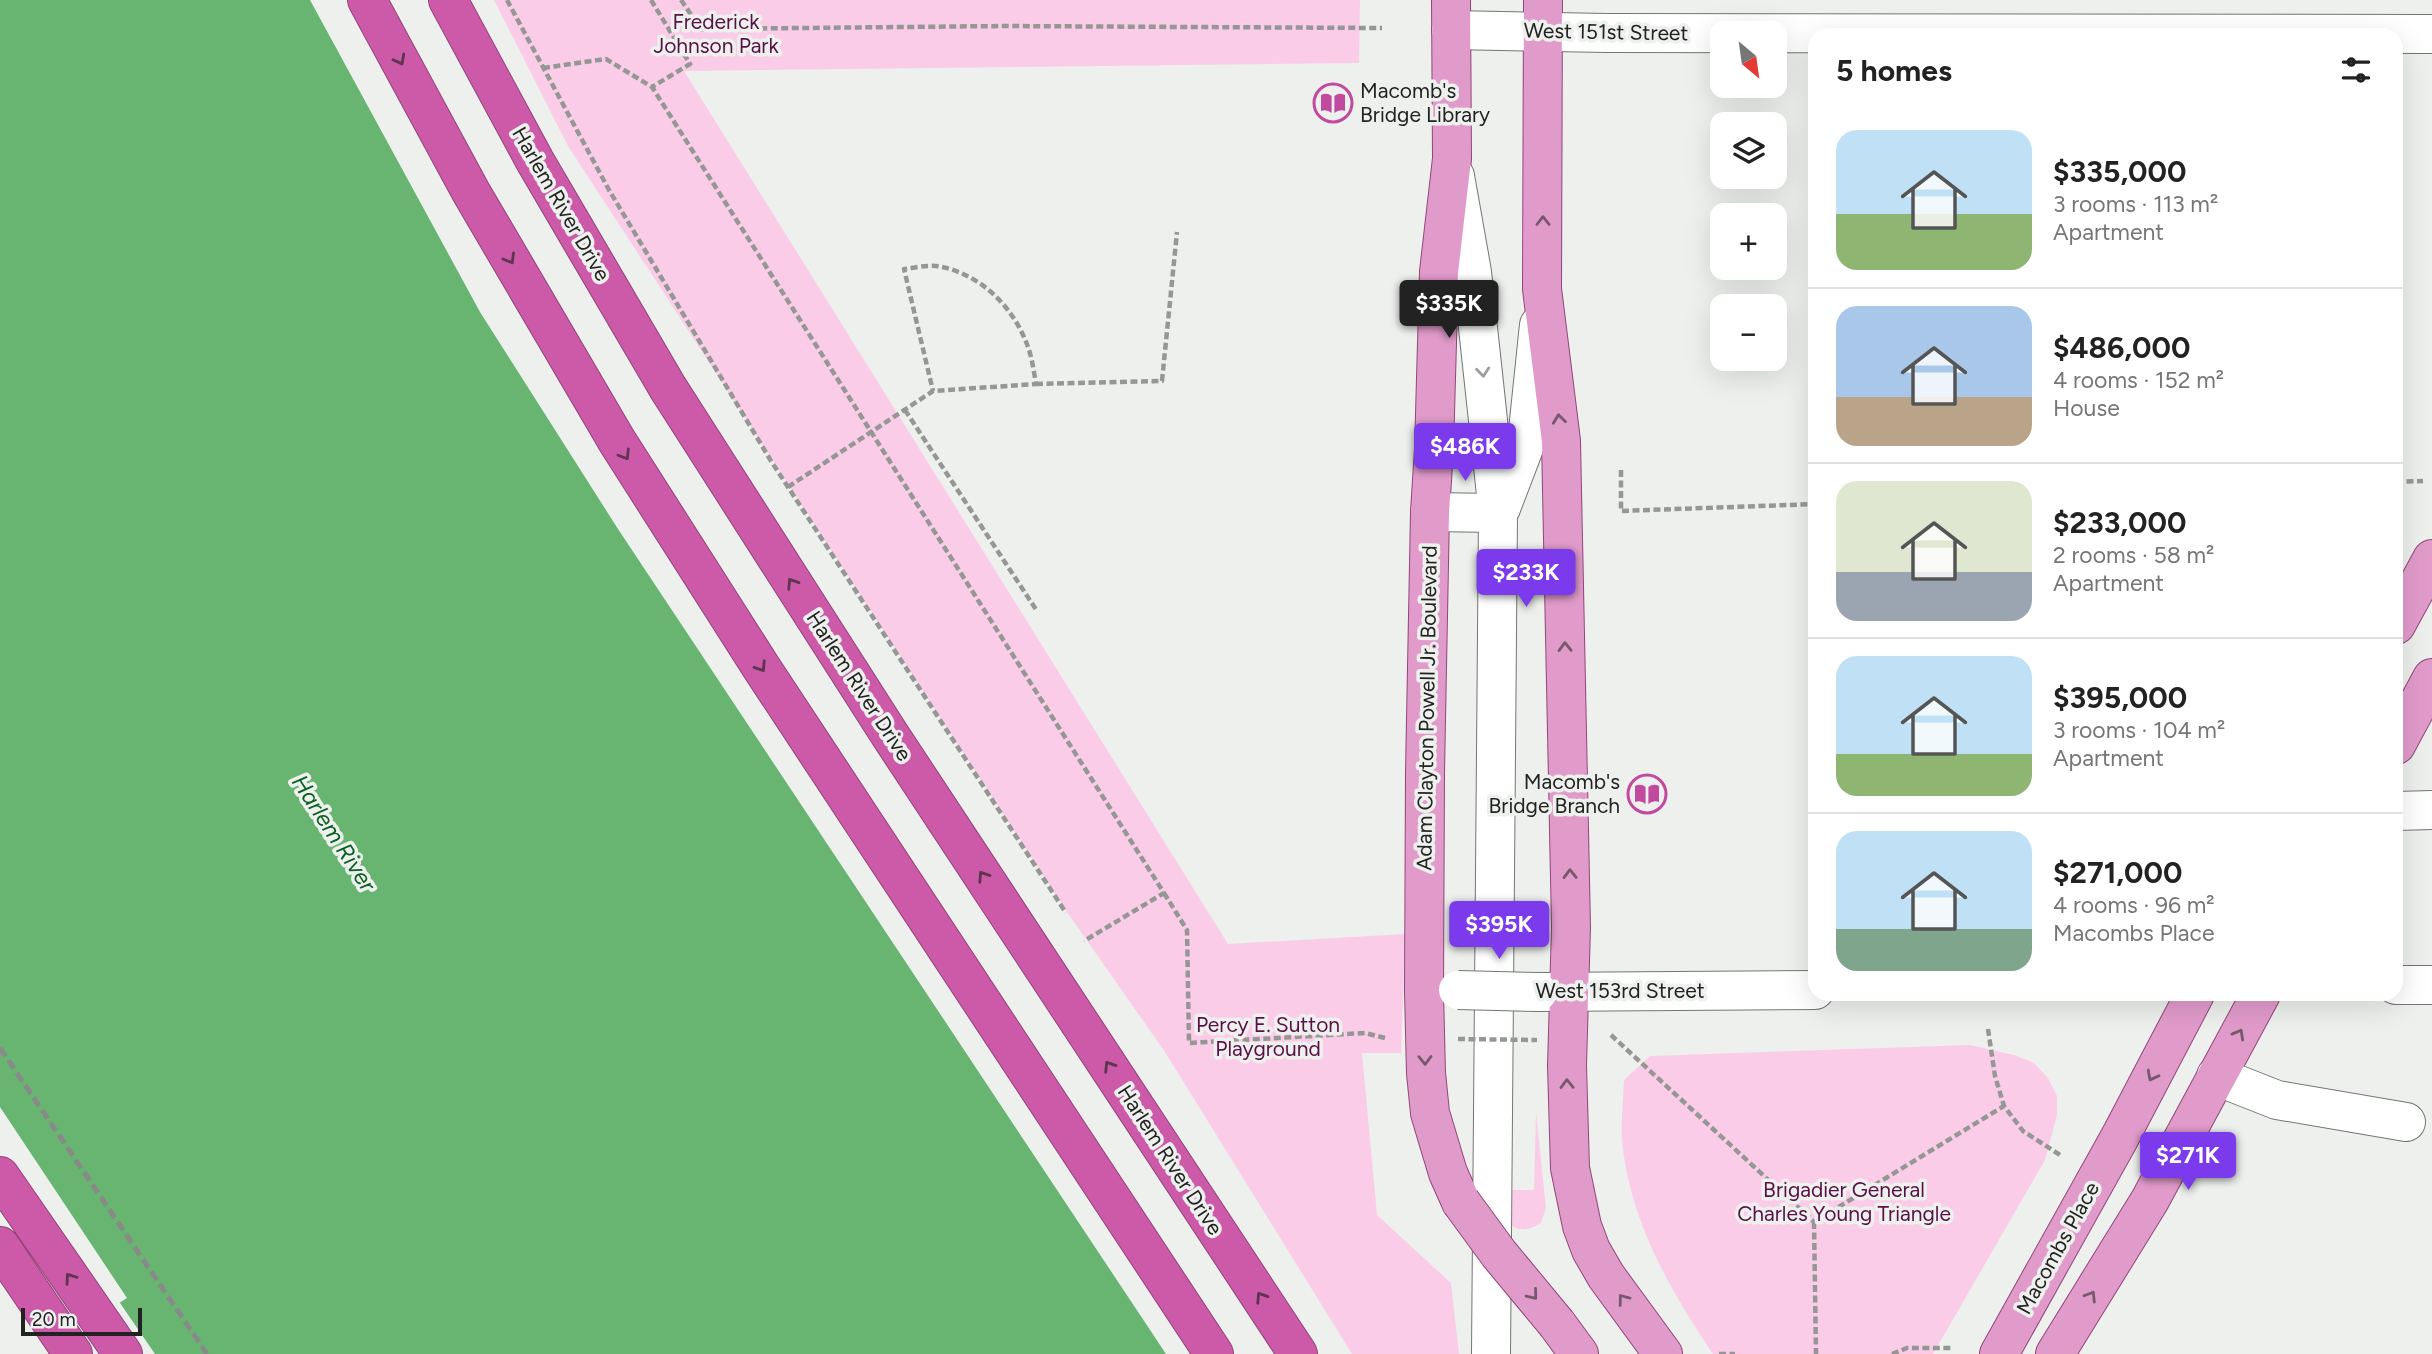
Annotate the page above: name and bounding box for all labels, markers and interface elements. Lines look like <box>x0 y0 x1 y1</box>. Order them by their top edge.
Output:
park label: Frederick Johnson Park <box>653 9 779 58</box>
street label: West 151st Street <box>1523 18 1689 45</box>
north arrow <box>1710 21 1787 98</box>
map controls <box>1710 21 1787 371</box>
icon: filters <box>2337 51 2375 89</box>
text: 5 homes <box>1836 52 1952 89</box>
one-way arrow <box>392 53 405 65</box>
place label: Macomb's Bridge Library <box>1360 78 1490 127</box>
library icon: Macomb's Bridge Library <box>1312 82 1354 124</box>
button: layers <box>1710 112 1787 189</box>
street label: Harlem River Drive <box>507 122 616 285</box>
text: $335,000 <box>2053 153 2186 190</box>
icon: home <box>1892 158 1976 242</box>
text: 3 rooms · 113 m² <box>2053 190 2218 218</box>
button: + <box>1710 203 1787 280</box>
one-way arrow <box>1535 215 1551 226</box>
text: Apartment <box>2053 218 2164 246</box>
one-way arrow <box>501 252 514 265</box>
pin: $335K <box>1400 280 1498 340</box>
text: $335K <box>1416 289 1483 317</box>
button: − <box>1710 294 1787 371</box>
text: $486,000 <box>2053 329 2190 366</box>
icon: home <box>1892 334 1976 418</box>
text: 4 rooms · 152 m² <box>2053 366 2224 394</box>
one-way arrow <box>1475 367 1490 378</box>
text: House <box>2053 394 2120 422</box>
one-way arrow <box>1551 413 1566 425</box>
pin: $486K <box>1416 424 1514 483</box>
text: $486K <box>1430 432 1500 460</box>
one-way arrow <box>617 448 630 461</box>
text: $233,000 <box>2053 504 2186 541</box>
icon: home <box>1892 509 1976 593</box>
text: 2 rooms · 58 m² <box>2053 541 2214 569</box>
street label: Adam Clayton Powell Jr. Boulevard <box>1411 545 1442 871</box>
pin: $233K <box>1477 550 1575 609</box>
text: $233K <box>1493 558 1559 586</box>
text: Apartment <box>2053 569 2164 597</box>
one-way arrow <box>787 578 800 591</box>
street label: Harlem River Drive <box>802 606 917 765</box>
one-way arrow <box>1557 641 1573 651</box>
one-way arrow <box>753 660 766 673</box>
text: $395,000 <box>2053 679 2187 716</box>
icon: home <box>1892 684 1976 768</box>
text: 3 rooms · 104 m² <box>2053 716 2225 744</box>
text: Apartment <box>2053 744 2164 772</box>
water label: Harlem River <box>286 769 383 898</box>
place label: Macomb's Bridge Branch <box>1488 769 1620 818</box>
library icon: Macomb's Bridge Branch <box>1626 773 1668 815</box>
text: $271,000 <box>2053 854 2182 891</box>
icon: home <box>1892 859 1976 943</box>
one-way arrow <box>1562 868 1578 879</box>
one-way arrow <box>979 871 992 884</box>
text: 4 rooms · 96 m² <box>2053 891 2215 919</box>
pin: $395K <box>1450 902 1548 961</box>
text: $395K <box>1465 910 1533 938</box>
text: Macombs Place <box>2053 919 2215 947</box>
street label: West 153rd Street <box>1535 978 1705 1003</box>
park label: Percy E. Sutton Playground <box>1196 1012 1340 1061</box>
one-way arrow <box>2231 1029 2244 1042</box>
one-way arrow <box>1418 1054 1433 1065</box>
one-way arrow <box>1104 1061 1117 1074</box>
one-way arrow <box>2147 1069 2160 1081</box>
one-way arrow <box>1559 1078 1575 1089</box>
street label: Harlem River Drive <box>1113 1080 1228 1239</box>
pin: $271K <box>2139 1132 2237 1192</box>
text: $271K <box>2156 1141 2220 1169</box>
park label: Brigadier General Charles Young Triangle <box>1737 1177 1951 1226</box>
street label: Macombs Place <box>2011 1177 2104 1318</box>
one-way arrow <box>66 1273 78 1286</box>
one-way arrow <box>1524 1287 1537 1299</box>
one-way arrow <box>2082 1291 2095 1304</box>
one-way arrow <box>1256 1292 1269 1305</box>
one-way arrow <box>1618 1294 1631 1307</box>
scale bar <box>21 1305 142 1337</box>
text: 20 m <box>32 1308 76 1331</box>

